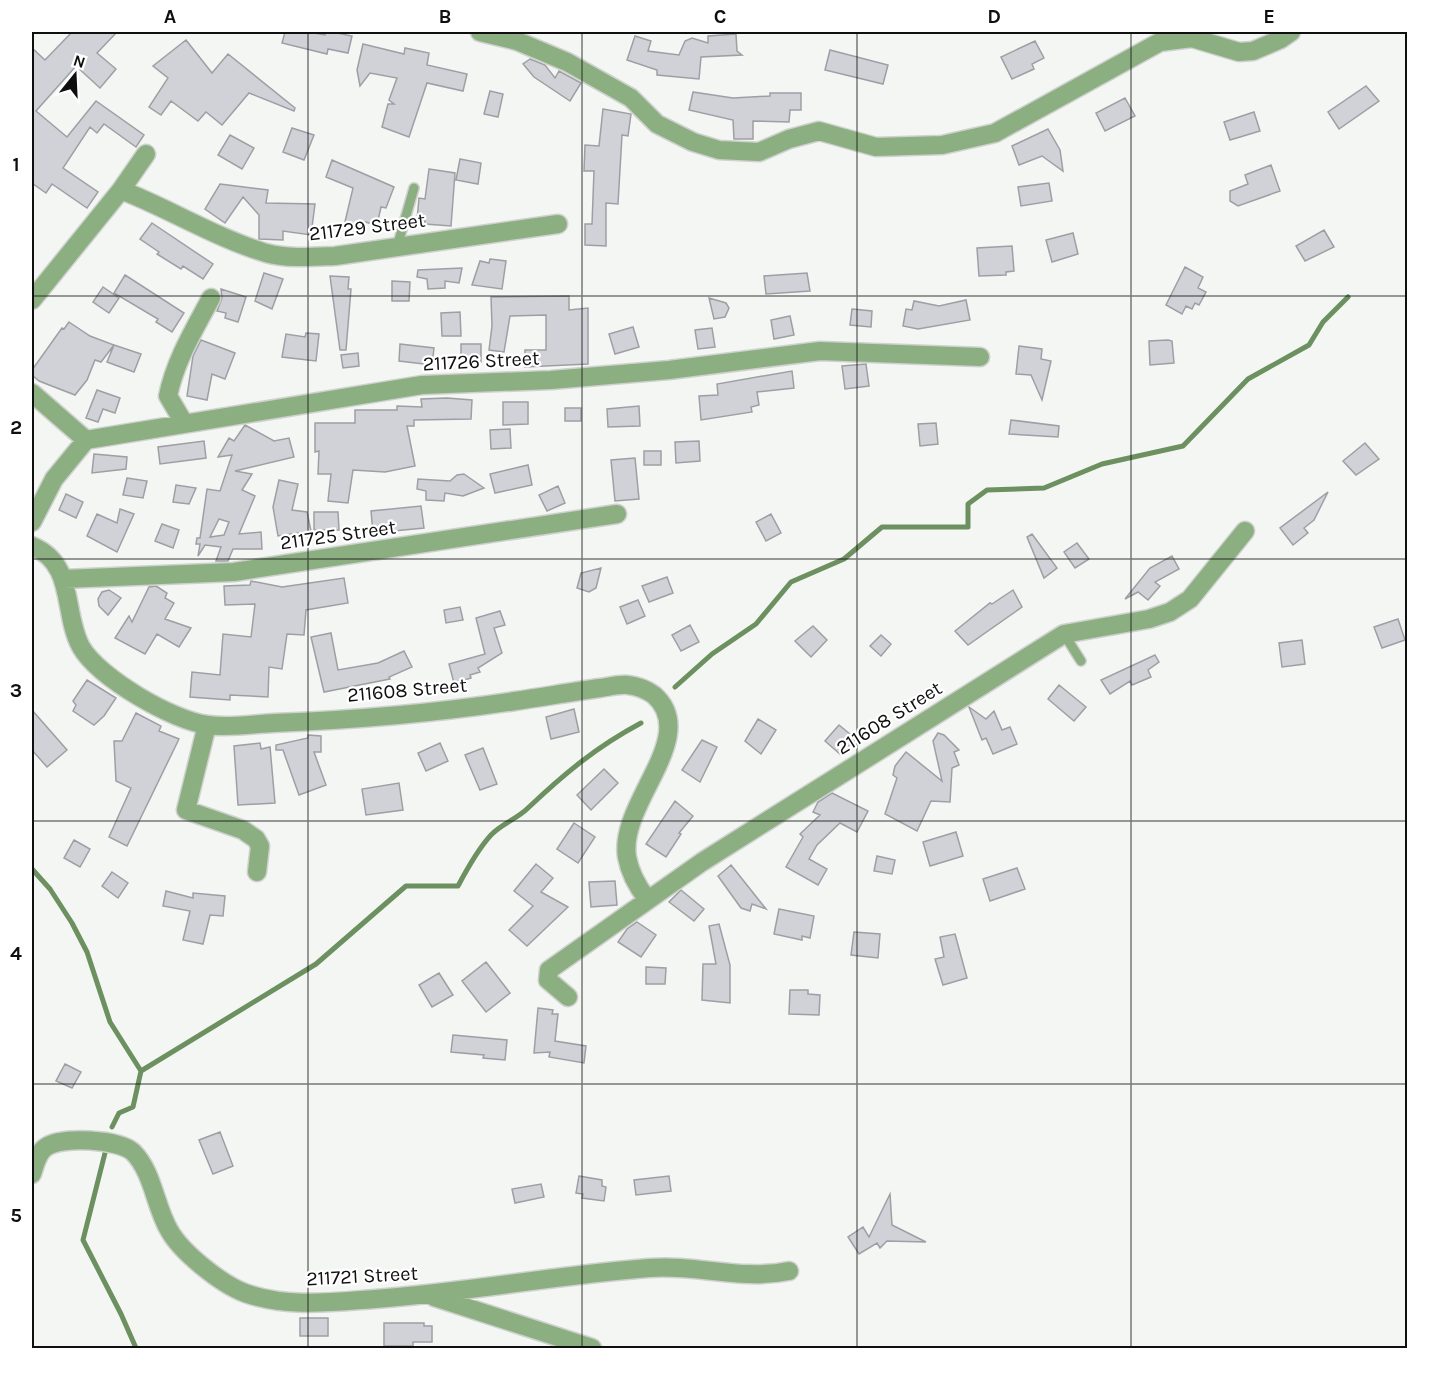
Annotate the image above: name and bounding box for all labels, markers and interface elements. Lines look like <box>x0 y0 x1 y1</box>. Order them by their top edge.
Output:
text: A <box>164 5 177 28</box>
text: B <box>439 5 451 28</box>
text: C <box>714 5 726 28</box>
text: D <box>987 5 1001 28</box>
text: E <box>1263 5 1275 28</box>
north arrow <box>45 45 105 105</box>
text: N <box>71 50 88 72</box>
text: 1 <box>12 153 20 176</box>
street label: 211729 Street <box>308 208 427 246</box>
street label: 211726 Street <box>422 346 540 376</box>
text: 2 <box>10 416 22 439</box>
street label: 211725 Street <box>279 515 398 555</box>
street label: 211608 Street <box>346 673 468 707</box>
street label: 211608 Street <box>832 676 946 760</box>
text: 3 <box>10 679 22 702</box>
text: 4 <box>10 942 22 965</box>
text: 5 <box>10 1204 22 1227</box>
street label: 211721 Street <box>305 1262 419 1290</box>

